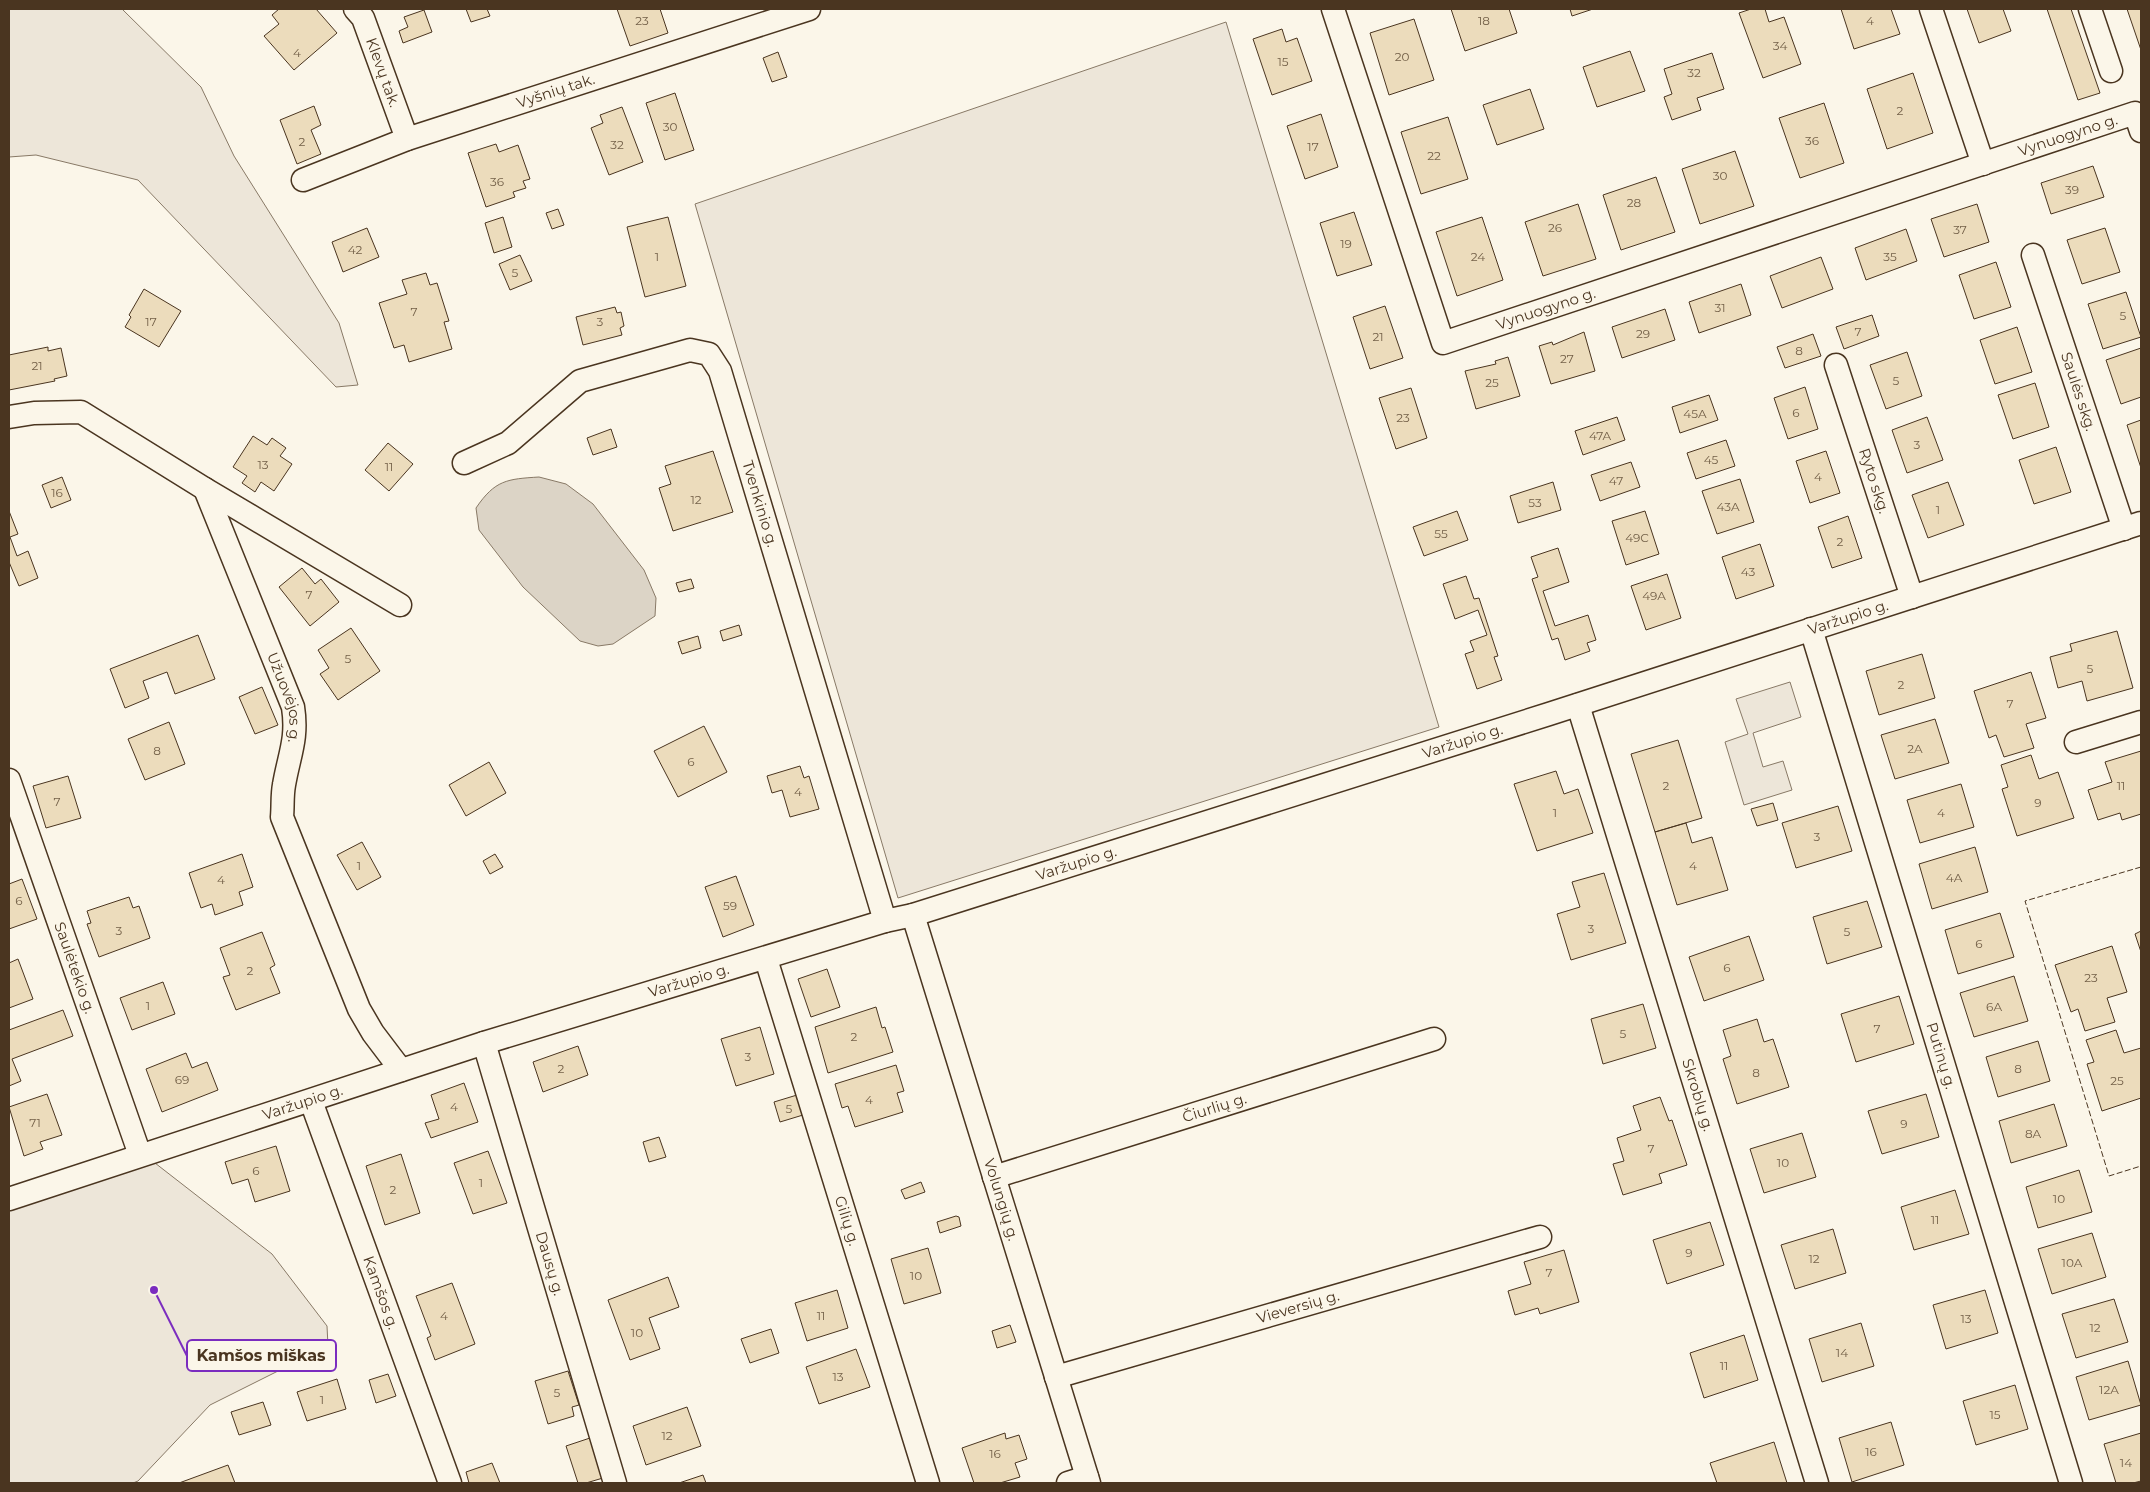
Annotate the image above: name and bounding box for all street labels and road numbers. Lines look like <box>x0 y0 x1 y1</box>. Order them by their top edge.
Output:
street label: Klevų tak. <box>362 35 405 110</box>
street label: Vyšnių tak. <box>514 69 597 112</box>
street label: Vynuogyno g. <box>2015 110 2120 160</box>
street label: Vynuogyno g. <box>1494 283 1598 334</box>
street label: Saulės skg. <box>2057 350 2101 433</box>
street label: Ryto skg. <box>1855 446 1894 516</box>
street label: Tvenkinio g. <box>738 458 782 549</box>
street label: Varžupio g. <box>1805 595 1890 639</box>
street label: Užuovėjos g. <box>263 649 305 744</box>
street label: Varžupio g. <box>1420 719 1505 762</box>
street label: Varžupio g. <box>1034 841 1119 885</box>
street label: Saulėtekio g. <box>50 919 100 1016</box>
street label: Varžupio g. <box>646 959 731 1001</box>
street label: Putinų g. <box>1922 1020 1960 1091</box>
street label: Skroblų g. <box>1678 1056 1718 1134</box>
street label: Varžupio g. <box>260 1080 345 1124</box>
street label: Čiurlių g. <box>1180 1088 1249 1126</box>
street label: Volungių g. <box>980 1156 1023 1243</box>
street label: Gilių g. <box>831 1193 864 1248</box>
street label: Dausų g. <box>532 1229 569 1298</box>
street label: Kamšos g. <box>359 1253 403 1332</box>
street label: Vieversių g. <box>1254 1286 1341 1327</box>

